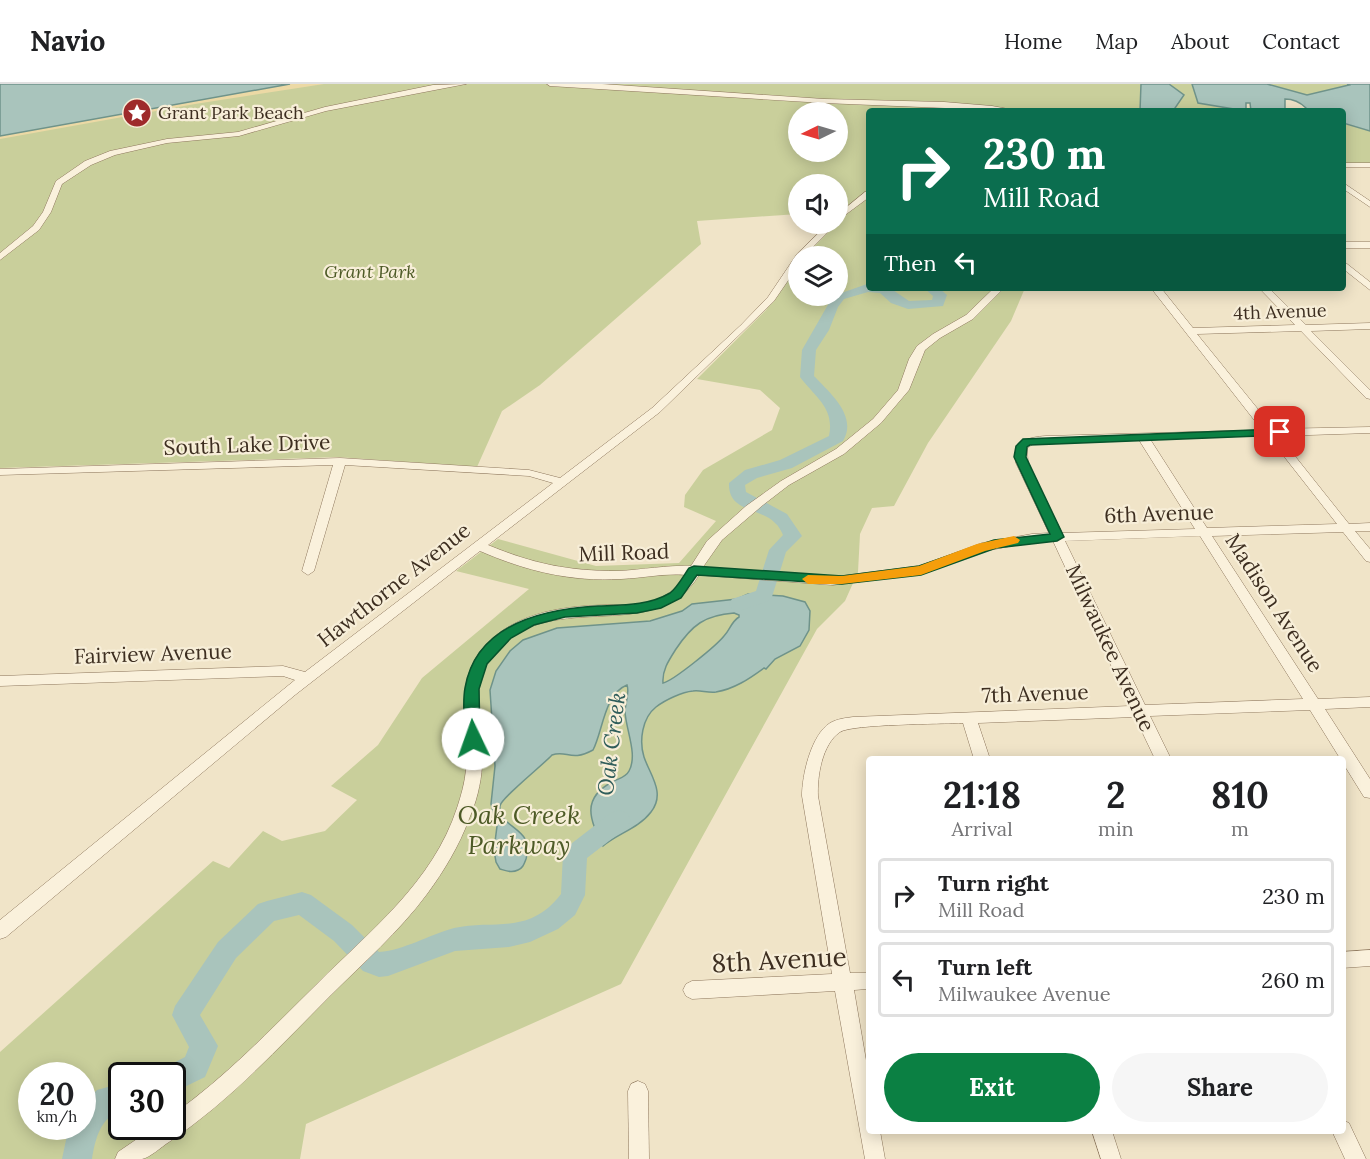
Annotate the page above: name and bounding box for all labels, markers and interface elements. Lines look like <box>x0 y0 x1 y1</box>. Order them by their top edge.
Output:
text: Navio <box>30 23 105 59</box>
text: Home <box>1004 28 1062 55</box>
text: Map <box>1095 28 1138 55</box>
text: About <box>1171 28 1229 55</box>
text: Contact <box>1262 28 1340 55</box>
place icon: Grant Park Beach <box>121 97 153 129</box>
place label: Grant Park Beach <box>158 101 304 124</box>
north arrow <box>788 102 848 162</box>
map controls <box>788 102 848 306</box>
text: 230 m <box>983 127 1105 181</box>
icon: right <box>884 132 962 210</box>
button: sound <box>788 174 848 234</box>
text: Mill Road <box>983 180 1100 214</box>
button: layers <box>788 246 848 306</box>
icon: left <box>949 246 982 279</box>
text: Then <box>884 249 937 277</box>
park label: Grant Park <box>324 260 416 283</box>
street label: 4th Avenue <box>1233 298 1327 325</box>
pin <box>1254 406 1305 457</box>
icon: arrive <box>1263 415 1296 448</box>
street label: South Lake Drive <box>163 428 331 461</box>
street label: 6th Avenue <box>1104 498 1214 529</box>
street label: Hawthorne Avenue <box>312 517 476 653</box>
street label: Madison Avenue <box>1219 528 1329 677</box>
street label: Mill Road <box>578 537 670 568</box>
street label: Milwaukee Avenue <box>1060 560 1161 736</box>
street label: Fairview Avenue <box>74 637 232 670</box>
street label: 7th Avenue <box>981 678 1089 709</box>
water label: Oak Creek <box>591 691 631 797</box>
position arrow <box>441 707 505 771</box>
text: 21:18 <box>943 772 1021 818</box>
text: 2 <box>1106 772 1126 818</box>
text: 810 <box>1211 772 1269 818</box>
park label: Oak Creek Parkway <box>458 798 580 861</box>
text: Arrival <box>951 816 1013 841</box>
text: min <box>1098 816 1134 841</box>
text: m <box>1231 816 1249 841</box>
text: Turn right <box>938 869 1049 897</box>
icon: right <box>887 879 920 912</box>
text: 230 m <box>1262 882 1325 910</box>
text: Mill Road <box>938 897 1025 922</box>
street label: 8th Avenue <box>711 939 847 980</box>
text: Turn left <box>938 953 1032 981</box>
icon: left <box>887 963 920 996</box>
text: 260 m <box>1261 966 1325 994</box>
text: Milwaukee Avenue <box>938 981 1111 1006</box>
button: Exit <box>884 1053 1100 1122</box>
button: Share <box>1112 1053 1328 1122</box>
speed limit sign: 30 <box>108 1062 186 1140</box>
text: 20 <box>39 1075 75 1113</box>
text: km/h <box>37 1107 77 1126</box>

